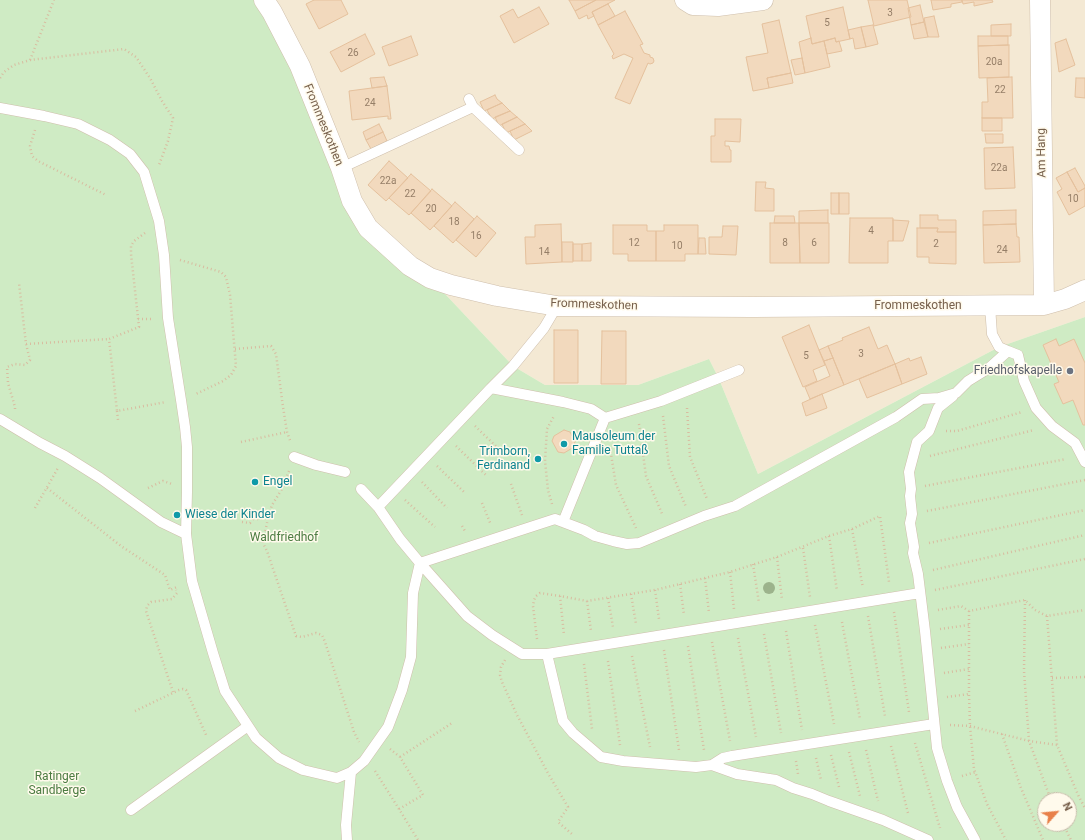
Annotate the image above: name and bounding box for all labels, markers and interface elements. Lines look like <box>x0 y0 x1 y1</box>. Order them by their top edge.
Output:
house number: 3 <box>887 7 893 19</box>
house number: 5 <box>824 17 830 29</box>
house number: 26 <box>347 47 359 59</box>
house number: 20a <box>986 56 1002 68</box>
street label: Frommeskothen <box>300 82 346 168</box>
house number: 22 <box>994 84 1006 96</box>
house number: 24 <box>364 97 376 109</box>
street label: Am Hang <box>1034 128 1050 178</box>
house number: 22a <box>991 162 1007 174</box>
house number: 22a <box>380 175 396 187</box>
house number: 22 <box>404 188 416 200</box>
house number: 10 <box>1067 193 1079 205</box>
house number: 20 <box>425 203 437 215</box>
house number: 18 <box>448 216 460 228</box>
house number: 4 <box>868 225 874 237</box>
house number: 16 <box>470 230 482 242</box>
house number: 12 <box>628 237 640 249</box>
house number: 8 <box>782 237 788 249</box>
house number: 6 <box>811 237 817 249</box>
house number: 2 <box>933 238 939 250</box>
house number: 10 <box>671 240 683 252</box>
house number: 24 <box>996 244 1008 256</box>
house number: 14 <box>538 246 550 258</box>
street label: Frommeskothen <box>550 296 638 314</box>
street label: Frommeskothen <box>874 299 962 313</box>
house number: 3 <box>858 348 864 360</box>
house number: 5 <box>803 350 809 362</box>
place label: Friedhofskapelle <box>974 364 1062 378</box>
marker: Friedhofskapelle <box>1065 366 1075 376</box>
place label: Mausoleum der Familie Tuttaß <box>572 430 655 458</box>
marker: Mausoleum der Familie Tuttaß <box>559 439 569 449</box>
place label: Trimborn, Ferdinand <box>477 445 530 473</box>
marker: Trimborn, Ferdinand <box>533 454 543 464</box>
place label: Engel <box>263 475 292 489</box>
marker: Engel <box>250 477 260 487</box>
place label: Wiese der Kinder <box>185 508 275 522</box>
marker: Wiese der Kinder <box>172 510 182 520</box>
park label: Waldfriedhof <box>250 531 318 545</box>
park label: Ratinger Sandberge <box>28 770 86 798</box>
north arrow <box>1037 792 1077 832</box>
text: N <box>1060 800 1075 813</box>

